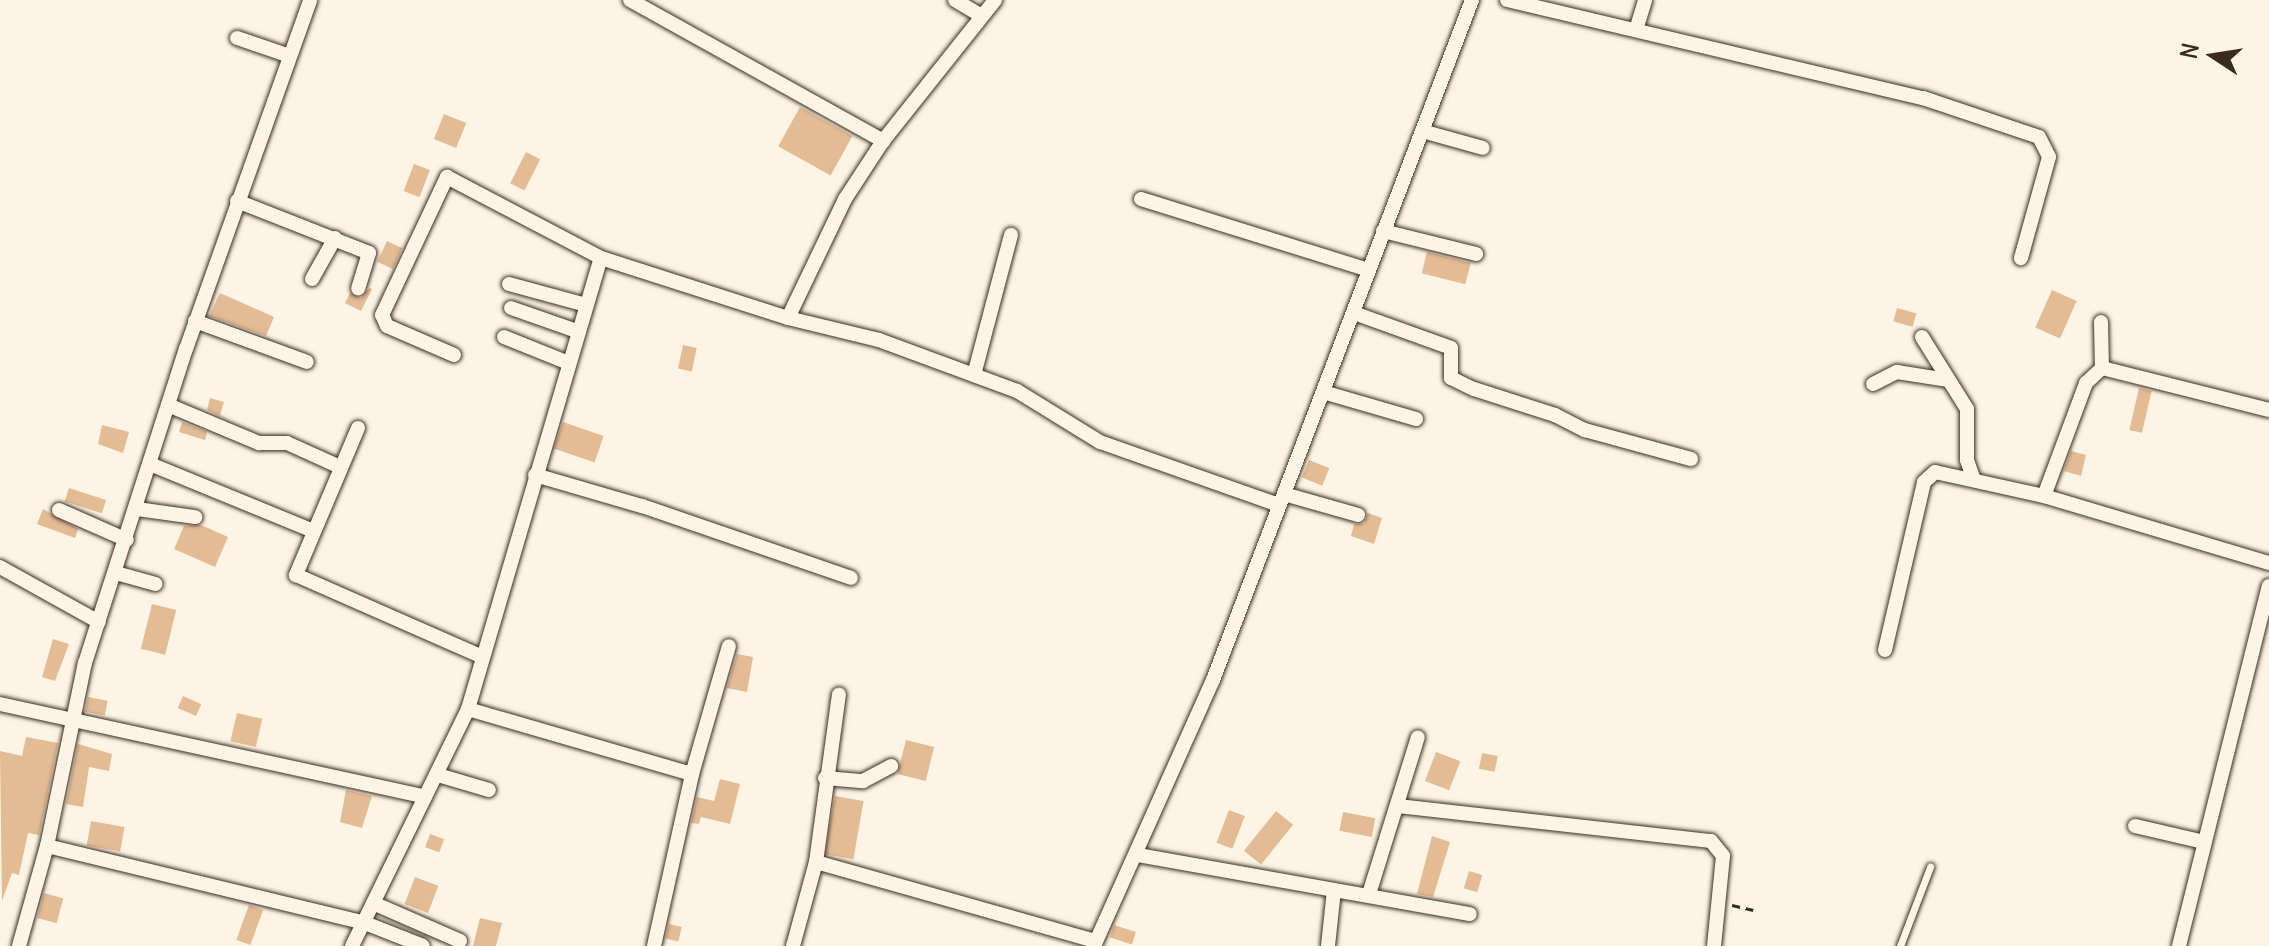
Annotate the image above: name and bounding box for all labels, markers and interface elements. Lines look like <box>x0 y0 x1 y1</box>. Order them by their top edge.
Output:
north arrow <box>2173 16 2253 96</box>
text: N <box>2174 41 2205 61</box>

